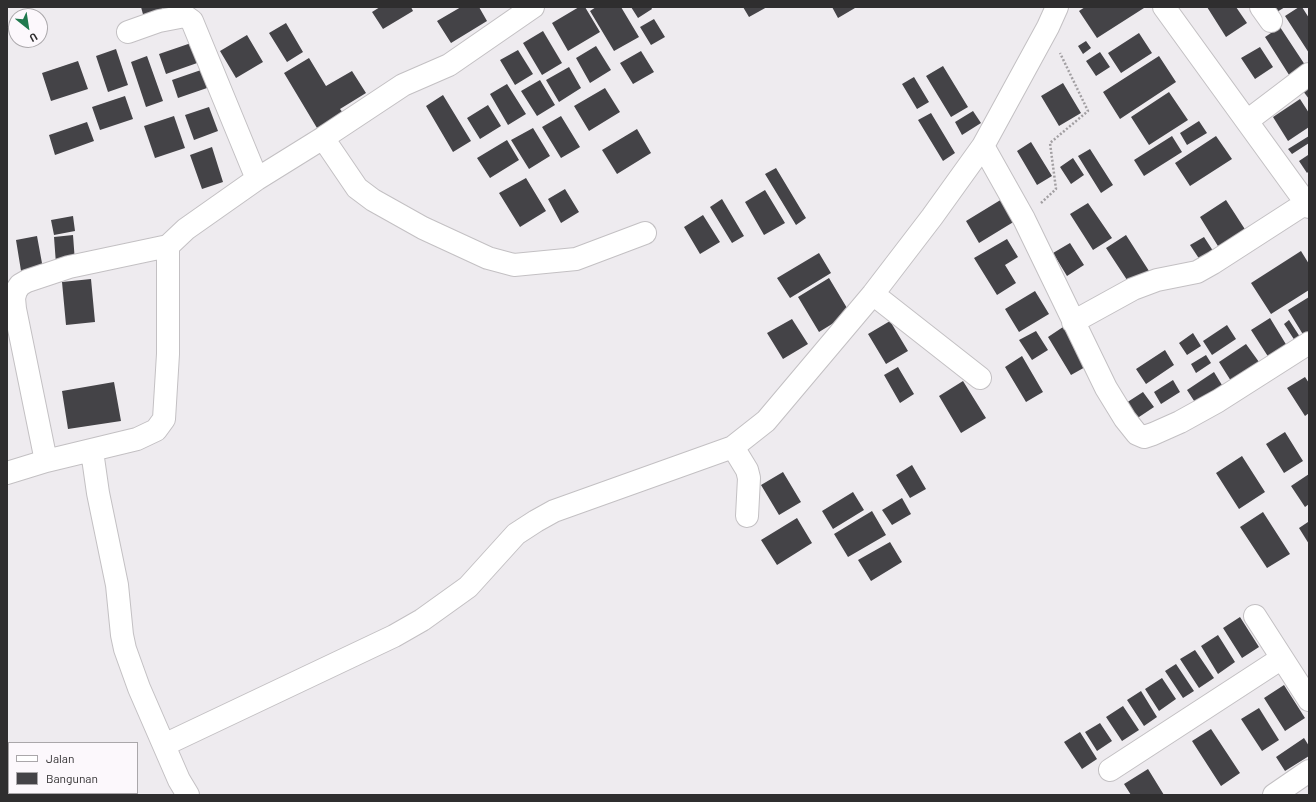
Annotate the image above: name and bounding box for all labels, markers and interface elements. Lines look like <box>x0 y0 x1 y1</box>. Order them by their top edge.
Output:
north arrow <box>8 8 48 48</box>
text: U <box>28 31 40 45</box>
legend <box>8 742 138 794</box>
text: Jalan <box>46 751 74 765</box>
text: Bangunan <box>46 771 98 785</box>

